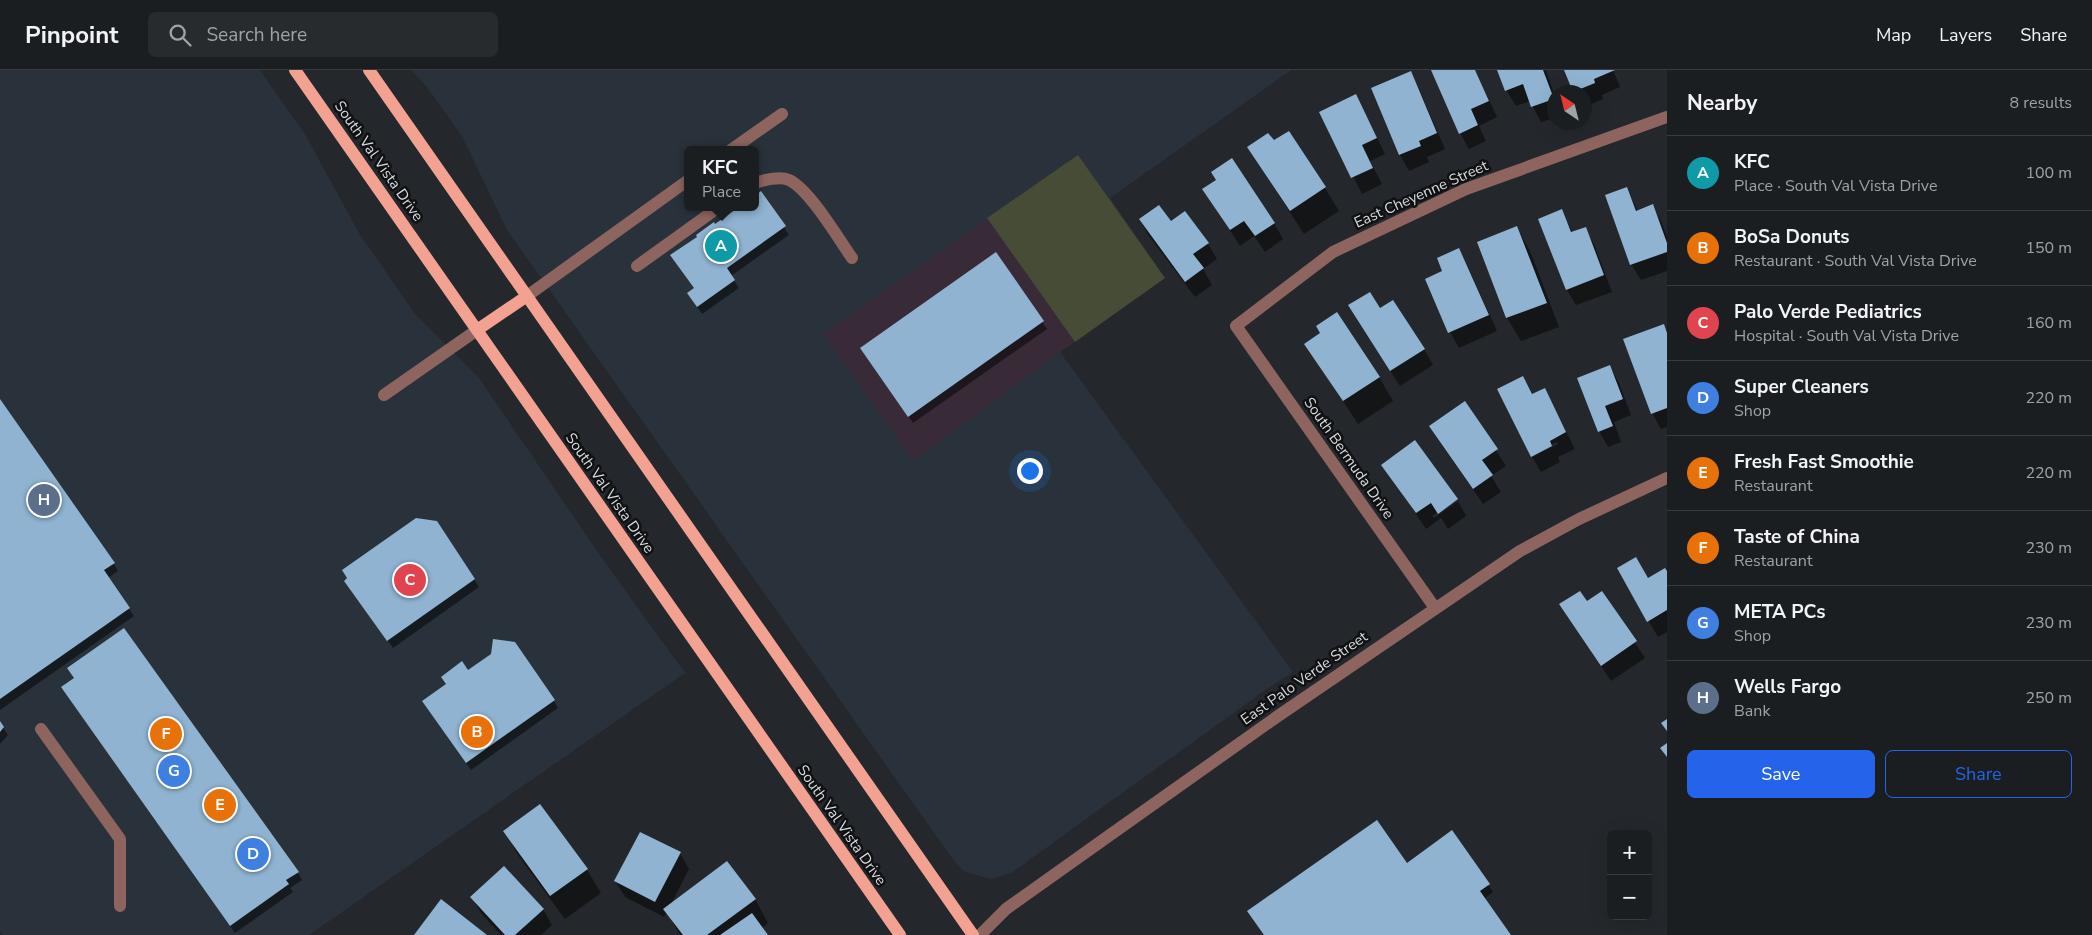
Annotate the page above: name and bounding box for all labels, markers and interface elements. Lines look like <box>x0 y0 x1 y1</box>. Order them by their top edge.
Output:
search box <box>148 12 498 57</box>
text: Pinpoint <box>25 19 118 51</box>
icon: search <box>166 21 194 49</box>
text: Search here <box>206 22 307 48</box>
text: Map <box>1876 23 1911 47</box>
text: Layers <box>1939 23 1992 47</box>
text: Share <box>2020 23 2067 47</box>
north arrow <box>1547 85 1592 130</box>
text: Nearby <box>1687 89 1757 117</box>
text: 8 results <box>2010 92 2072 114</box>
street label: South Val Vista Drive <box>330 97 428 225</box>
popup <box>684 146 759 211</box>
text: KFC <box>1734 149 1770 175</box>
text: KFC <box>702 155 738 181</box>
street label: East Cheyenne Street <box>1351 155 1492 233</box>
text: A <box>1697 162 1709 184</box>
text: 100 m <box>2025 162 2072 184</box>
text: Place · South Val Vista Drive <box>1734 175 1937 197</box>
text: Place <box>702 181 741 203</box>
text: BoSa Donuts <box>1734 224 1850 250</box>
pin: A <box>705 227 737 265</box>
text: B <box>1697 237 1709 259</box>
text: 150 m <box>2025 237 2072 259</box>
text: Restaurant · South Val Vista Drive <box>1734 250 1977 272</box>
text: Palo Verde Pediatrics <box>1734 299 1922 325</box>
text: C <box>1698 312 1708 334</box>
text: 160 m <box>2025 312 2072 334</box>
text: Hospital · South Val Vista Drive <box>1734 325 1959 347</box>
text: Super Cleaners <box>1734 374 1869 400</box>
text: D <box>1697 387 1709 409</box>
text: 220 m <box>2025 387 2072 409</box>
street label: South Bermuda Drive <box>1299 393 1399 523</box>
text: Shop <box>1734 400 1771 422</box>
street label: South Val Vista Drive <box>561 429 659 557</box>
text: Fresh Fast Smoothie <box>1734 449 1914 475</box>
your location <box>1017 458 1043 484</box>
text: E <box>1698 462 1708 484</box>
text: 220 m <box>2025 462 2072 484</box>
text: Restaurant <box>1734 475 1813 497</box>
pin: H <box>28 481 60 519</box>
text: Taste of China <box>1734 524 1860 550</box>
text: F <box>1699 537 1708 559</box>
text: 230 m <box>2025 537 2072 559</box>
text: Restaurant <box>1734 550 1813 572</box>
pin: C <box>394 561 426 599</box>
text: META PCs <box>1734 599 1826 625</box>
text: G <box>1697 612 1709 634</box>
text: 230 m <box>2025 612 2072 634</box>
text: Shop <box>1734 625 1771 647</box>
street label: East Palo Verde Street <box>1237 626 1372 729</box>
text: Wells Fargo <box>1734 674 1841 700</box>
text: H <box>1697 687 1709 709</box>
text: 250 m <box>2025 687 2072 709</box>
text: Bank <box>1734 700 1770 722</box>
pin: B <box>461 713 493 751</box>
pin: F <box>150 715 182 753</box>
button: Save <box>1687 750 1875 798</box>
button: Share <box>1885 750 2072 798</box>
pin: G <box>158 752 190 790</box>
street label: South Val Vista Drive <box>793 761 891 889</box>
pin: E <box>204 786 236 824</box>
map controls <box>1607 830 1652 920</box>
button: + <box>1607 830 1652 875</box>
pin: D <box>237 835 269 873</box>
button: − <box>1607 875 1652 920</box>

